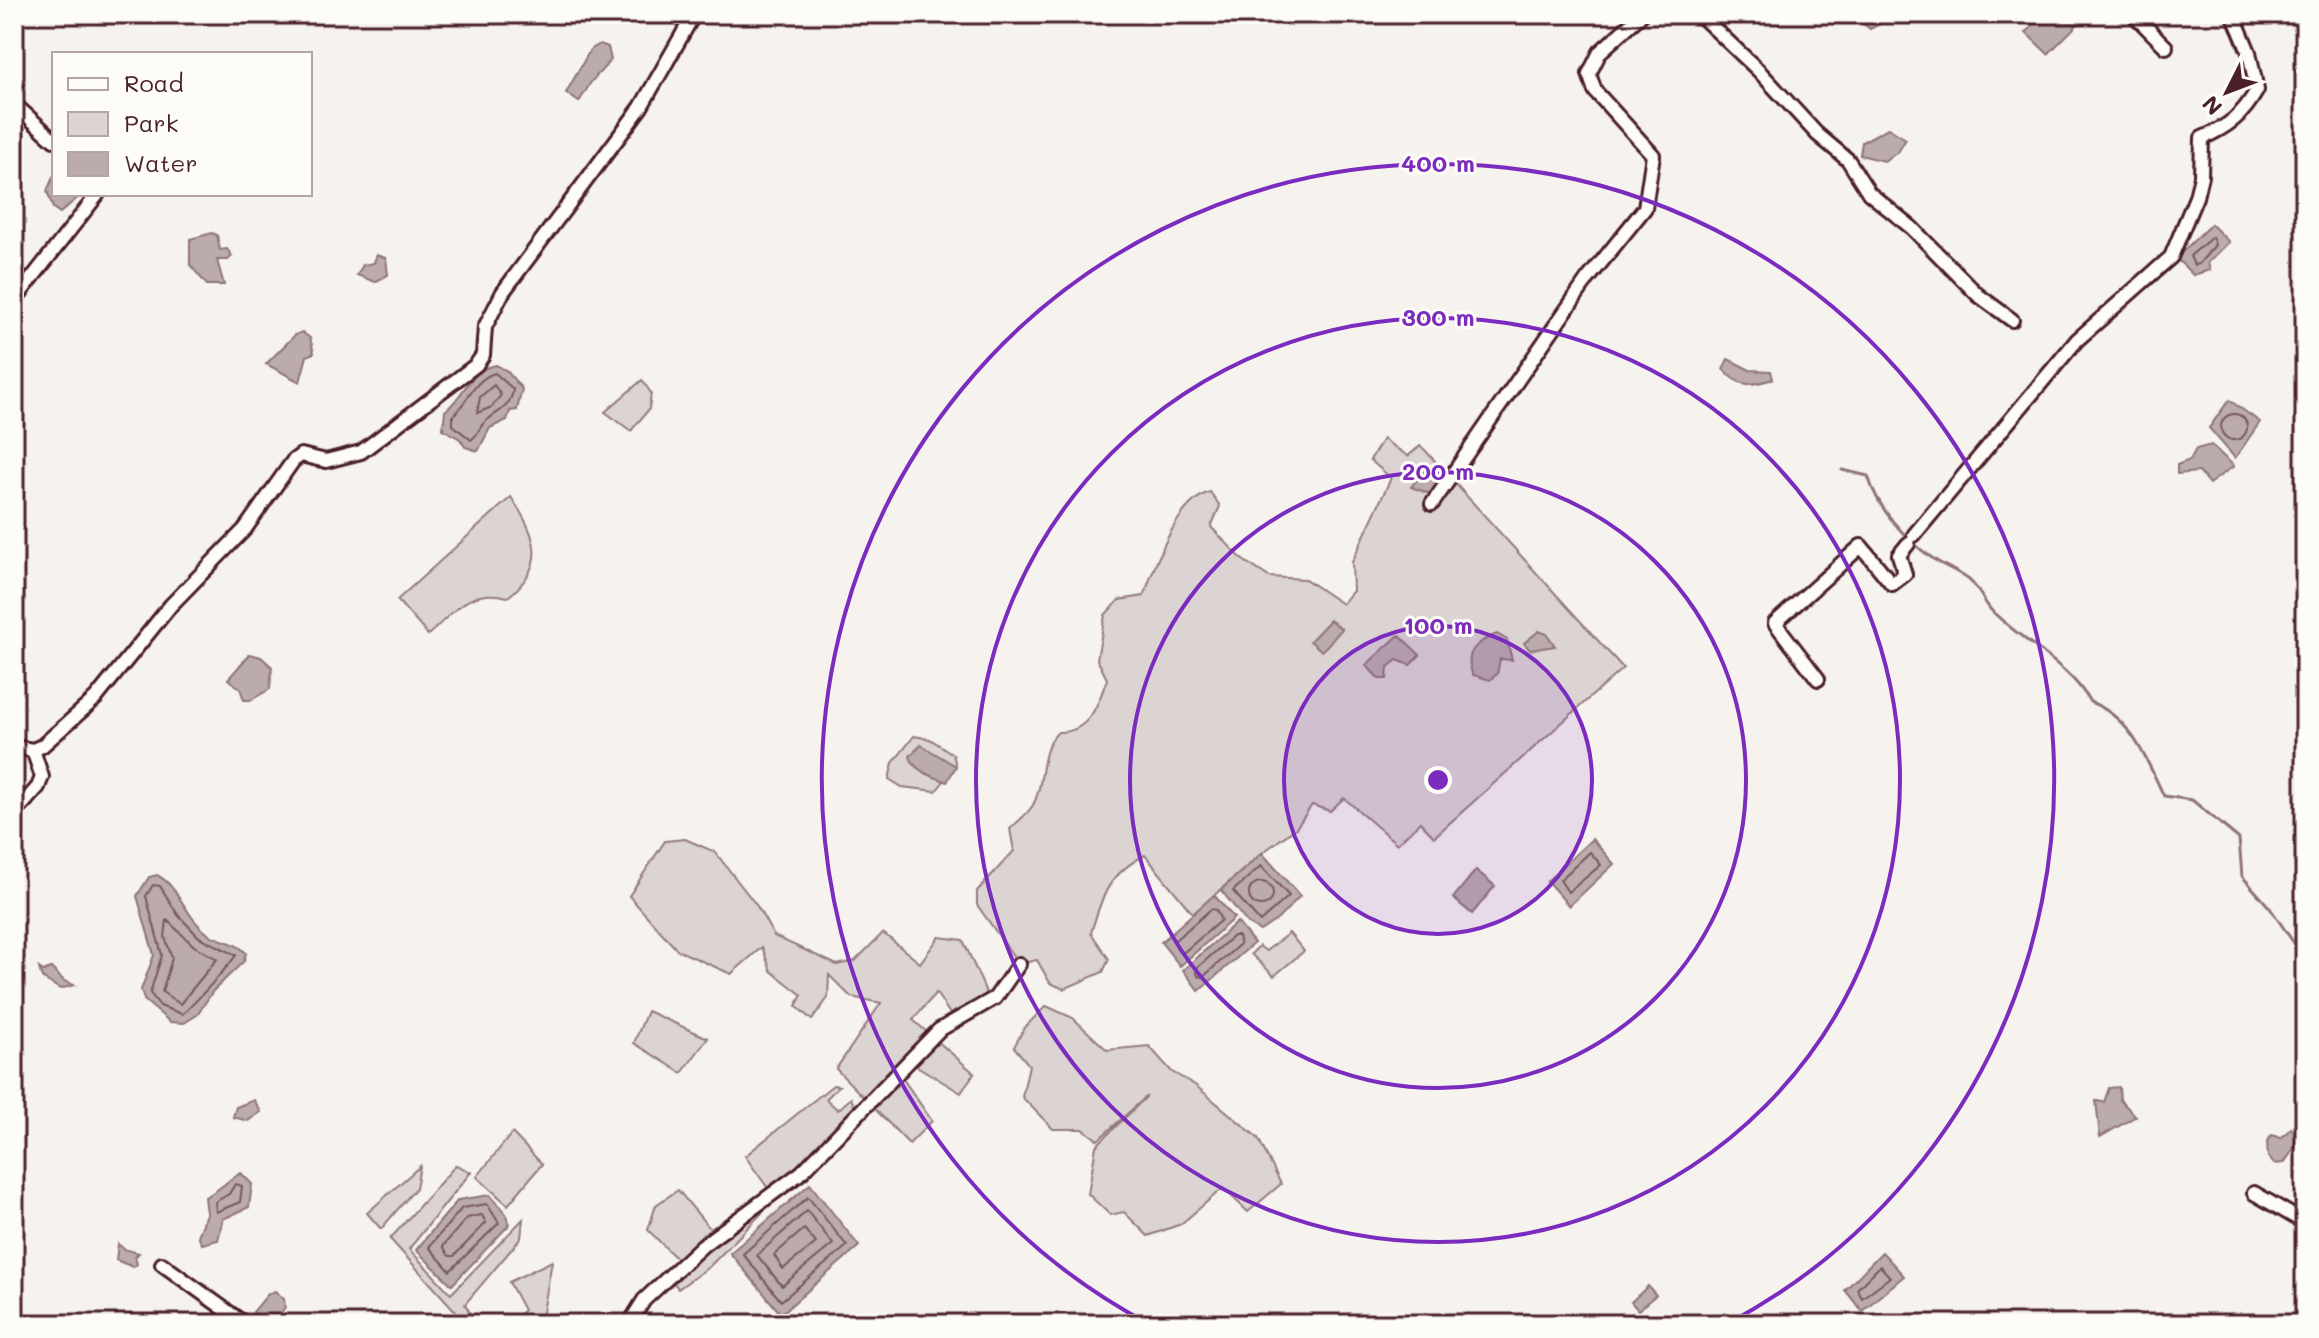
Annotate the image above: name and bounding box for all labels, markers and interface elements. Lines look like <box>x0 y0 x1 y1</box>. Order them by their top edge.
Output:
legend <box>52 52 312 196</box>
north arrow <box>2187 52 2267 132</box>
text: Road <box>124 67 184 98</box>
text: N <box>2195 90 2228 122</box>
text: Park <box>124 107 178 138</box>
text: Water <box>124 147 198 178</box>
text: 400 m <box>1401 147 1475 178</box>
text: 300 m <box>1402 301 1474 332</box>
text: 200 m <box>1402 455 1474 486</box>
text: 100 m <box>1403 609 1473 640</box>
centre of rings <box>1424 766 1452 794</box>

